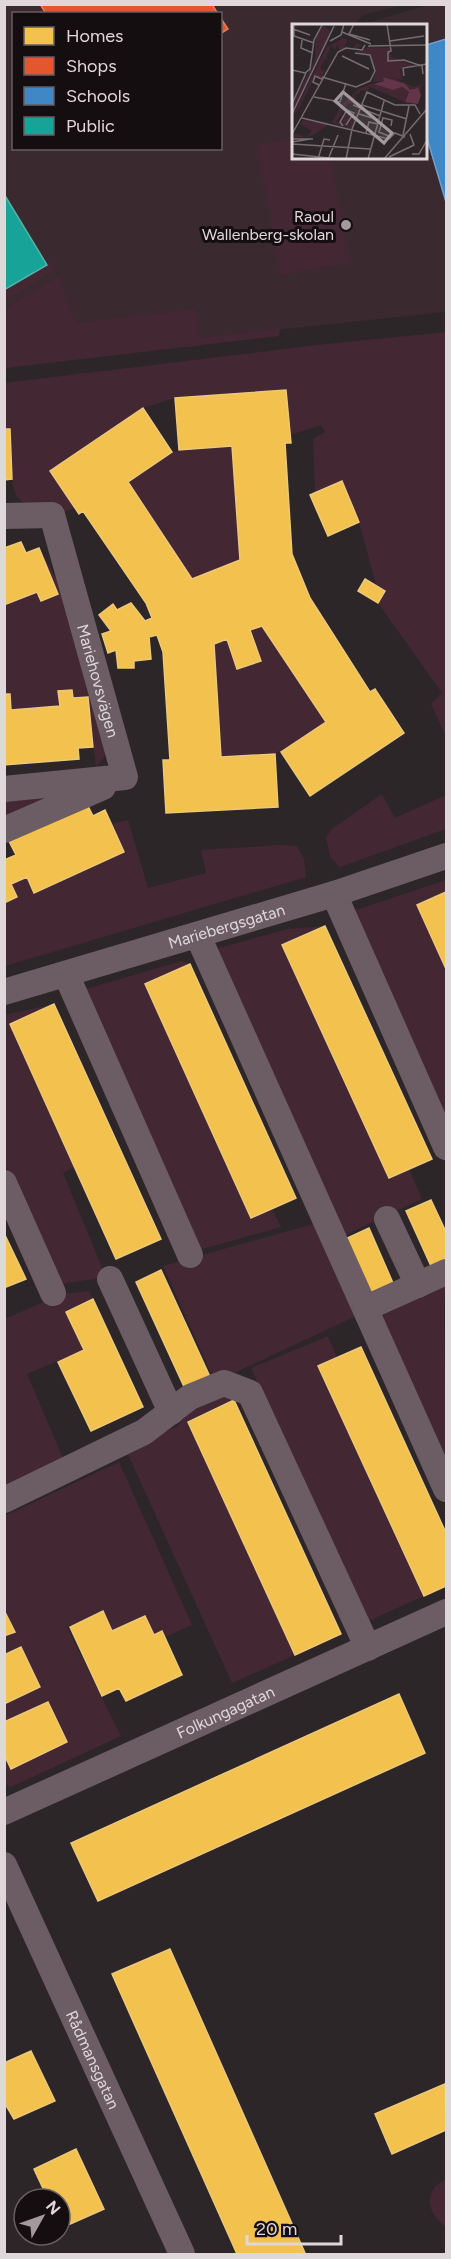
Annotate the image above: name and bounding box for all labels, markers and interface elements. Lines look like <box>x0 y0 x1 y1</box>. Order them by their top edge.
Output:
legend <box>12 12 222 150</box>
inset map <box>292 24 427 159</box>
text: Homes <box>66 25 124 47</box>
text: Shops <box>66 55 117 77</box>
text: Schools <box>66 85 130 107</box>
text: Public <box>66 115 115 137</box>
place label: Raoul Wallenberg-skolan <box>202 207 334 244</box>
marker: Raoul Wallenberg-skolan <box>339 218 353 232</box>
street label: Mariehovsvägen <box>73 622 123 740</box>
street label: Mariebergsgatan <box>166 900 287 952</box>
street label: Folkungagatan <box>173 1681 277 1742</box>
street label: Rådmansgatan <box>62 2007 124 2112</box>
north arrow <box>12 2187 72 2247</box>
text: N <box>42 2197 64 2219</box>
scale bar <box>247 2208 342 2246</box>
text: 20 m <box>256 2218 297 2240</box>

